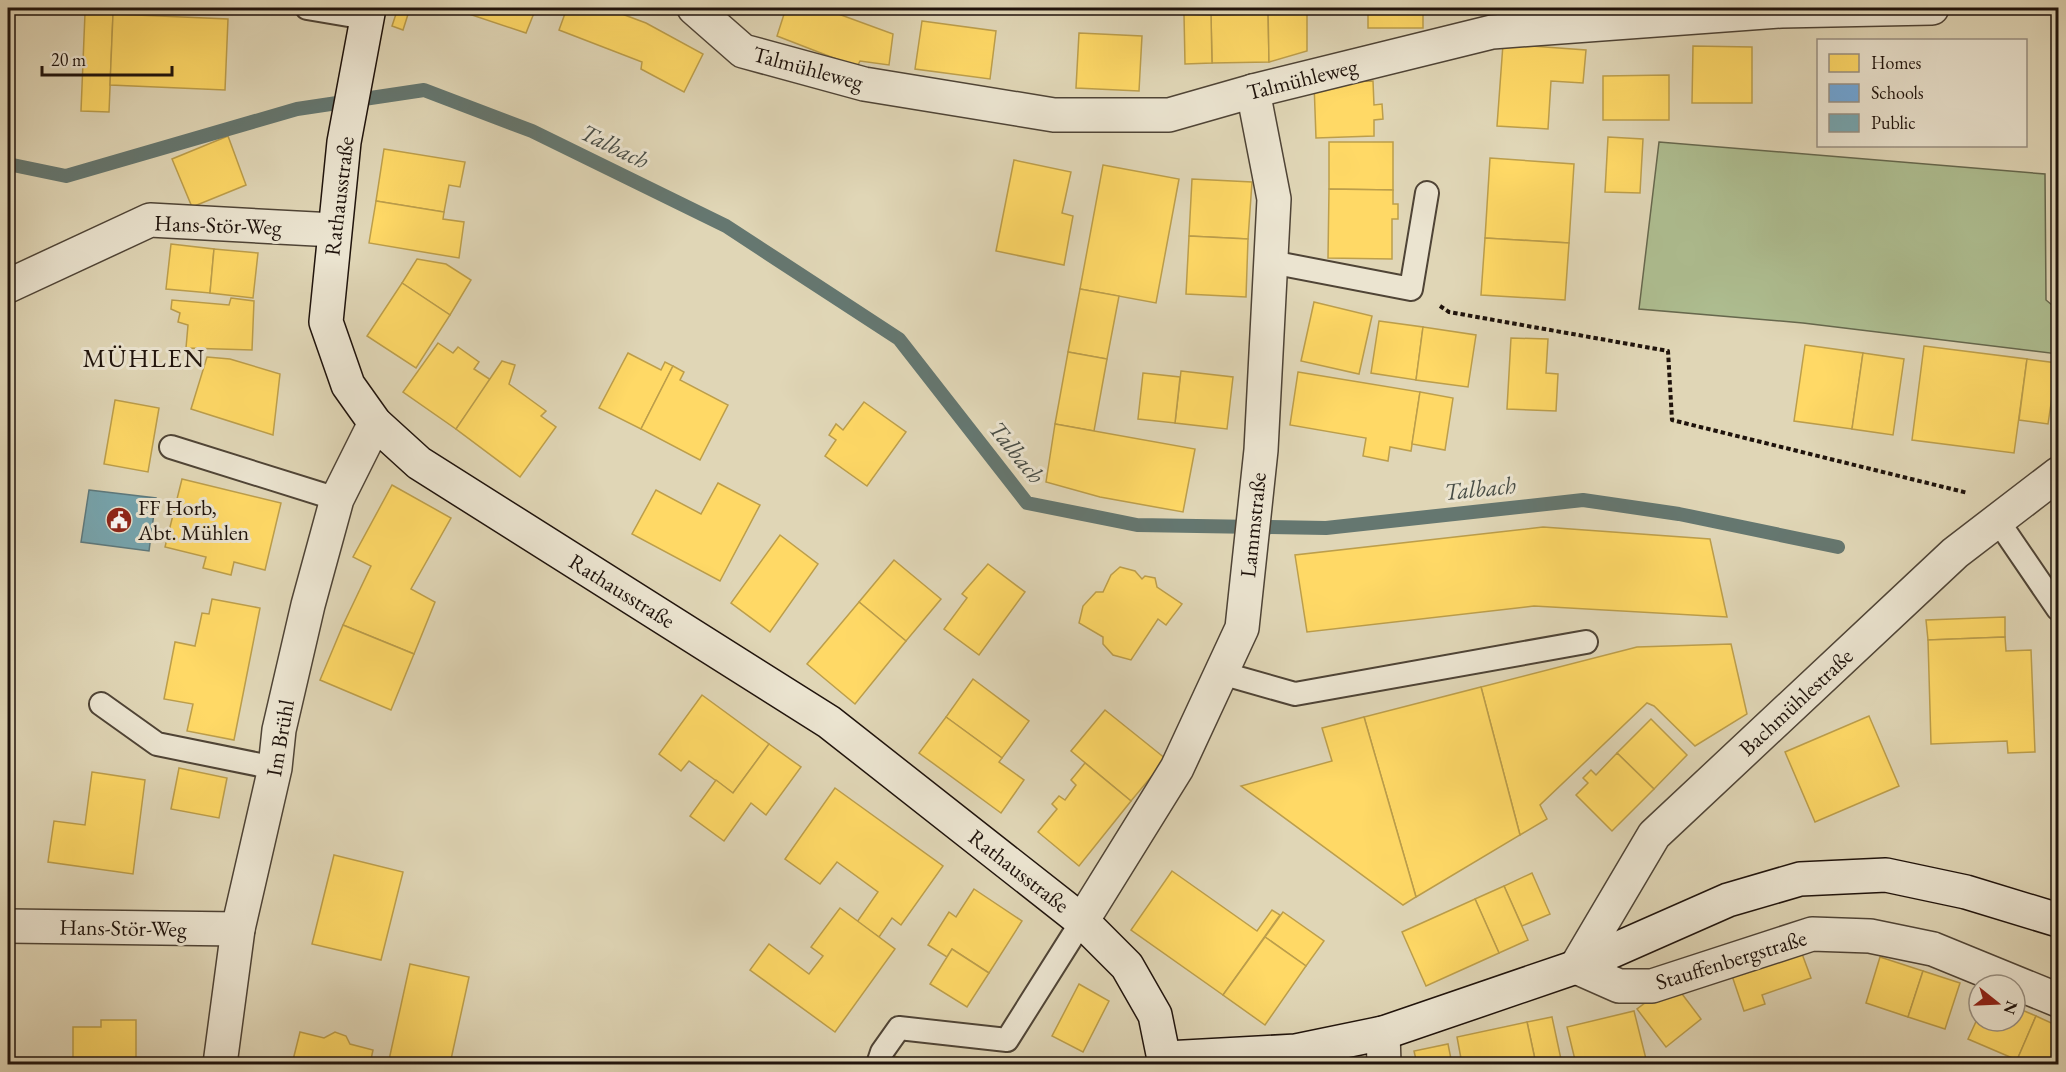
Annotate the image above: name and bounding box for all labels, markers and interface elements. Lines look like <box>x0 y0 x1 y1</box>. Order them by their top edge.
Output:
scale bar <box>42 39 172 77</box>
street label: Talmühleweg <box>750 39 867 97</box>
legend <box>1817 39 2027 147</box>
text: 20 m <box>51 48 86 71</box>
street label: Talmühleweg <box>1244 51 1361 107</box>
text: Homes <box>1871 51 1922 74</box>
text: Schools <box>1871 81 1924 104</box>
text: Public <box>1871 111 1915 134</box>
water label: Talbach <box>576 116 654 176</box>
street label: Rathausstraße <box>317 134 361 257</box>
street label: Hans-Stör-Weg <box>154 208 283 242</box>
district label: MÜHLEN <box>82 341 206 375</box>
water label: Talbach <box>982 414 1052 490</box>
water label: Talbach <box>1443 469 1518 507</box>
street label: Lammstraße <box>1233 471 1273 579</box>
place label: FF Horb, Abt. Mühlen <box>137 493 250 547</box>
public building icon: FF Horb, Abt. Mühlen <box>104 505 134 535</box>
street label: Rathausstraße <box>563 547 681 635</box>
street label: Bachmühlestraße <box>1733 641 1859 762</box>
street label: Im Brühl <box>259 697 301 779</box>
street label: Rathausstraße <box>963 823 1076 920</box>
street label: Hans-Stör-Weg <box>59 912 187 944</box>
street label: Stauffenbergstraße <box>1652 923 1810 997</box>
north arrow <box>1967 973 2027 1033</box>
text: N <box>1999 998 2023 1017</box>

